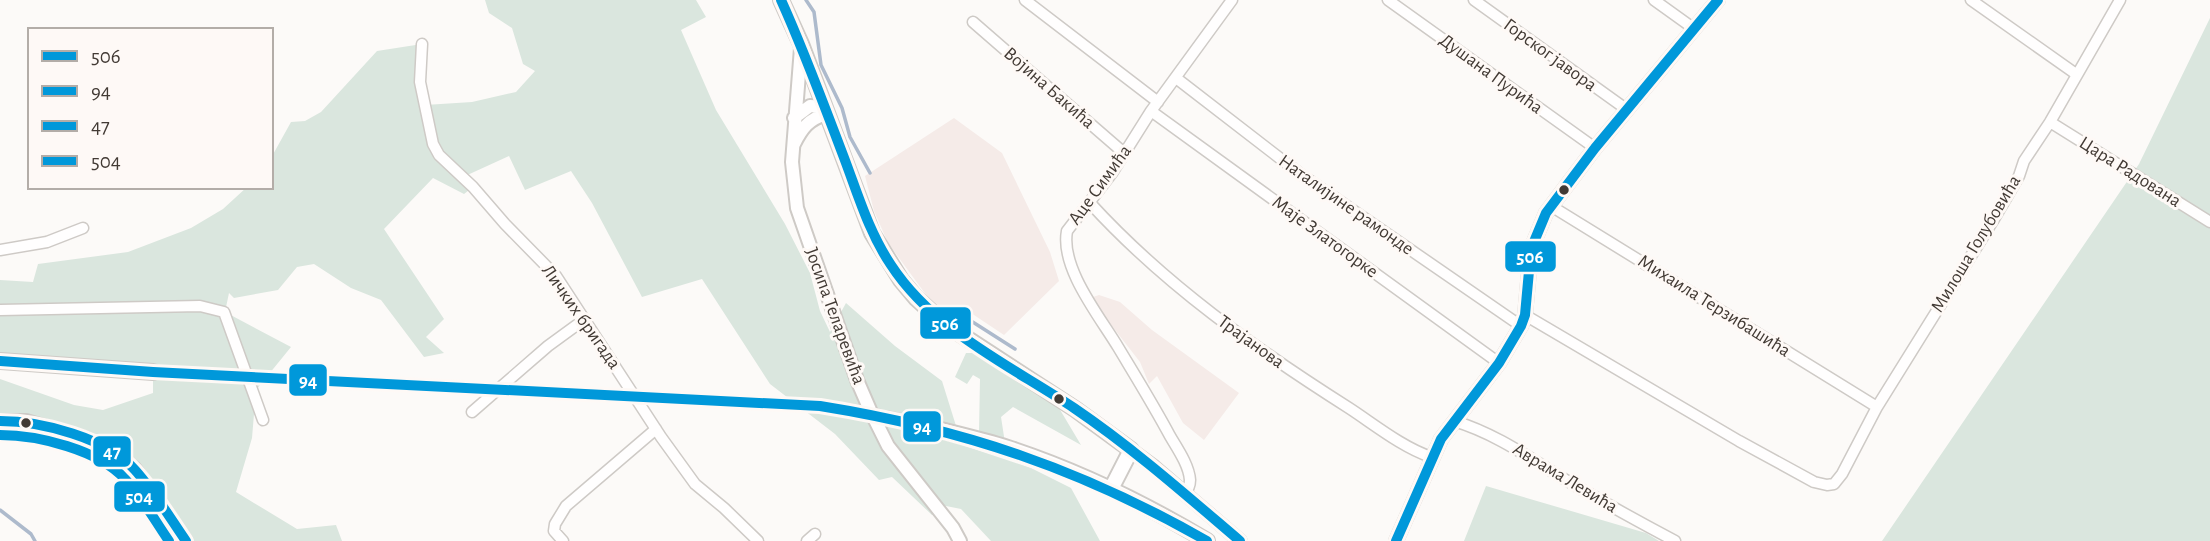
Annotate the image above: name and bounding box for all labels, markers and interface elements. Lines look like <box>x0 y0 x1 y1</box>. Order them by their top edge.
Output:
street label: Горског јавора <box>1500 15 1600 95</box>
legend <box>28 28 273 189</box>
street label: Душана Пурића <box>1436 30 1546 118</box>
street label: Војина Бакића <box>1000 44 1098 133</box>
text: 506 <box>91 46 121 67</box>
text: 94 <box>91 81 111 102</box>
text: 47 <box>91 116 110 137</box>
street label: Цара Радована <box>2076 133 2185 211</box>
street label: Аце Симића <box>1065 141 1135 228</box>
text: 504 <box>91 151 121 172</box>
street label: Наталијине рамонде <box>1275 151 1417 259</box>
street label: Милоша Голубовића <box>1928 172 2025 316</box>
unlabelled marker <box>1557 183 1571 197</box>
street label: Маје Златогорке <box>1269 192 1381 282</box>
line badge: 506 <box>1504 240 1557 273</box>
street label: Јосипа Теларевића <box>801 245 869 387</box>
text: 506 <box>1516 248 1544 267</box>
street label: Михаила Терзибашића <box>1634 251 1794 361</box>
street label: Личких бригада <box>538 261 624 373</box>
line badge: 506 <box>919 306 972 340</box>
street label: Трајанова <box>1215 312 1288 372</box>
text: 506 <box>931 315 959 334</box>
line badge: 94 <box>288 363 328 397</box>
text: 94 <box>299 372 318 391</box>
unlabelled marker <box>1052 392 1066 406</box>
line badge: 94 <box>902 410 942 443</box>
unlabelled marker <box>19 416 33 430</box>
text: 94 <box>913 418 932 437</box>
line badge: 47 <box>92 435 132 468</box>
street label: Аврама Левића <box>1509 439 1621 517</box>
text: 47 <box>103 443 121 462</box>
line badge: 504 <box>113 480 166 513</box>
text: 504 <box>125 488 153 507</box>

